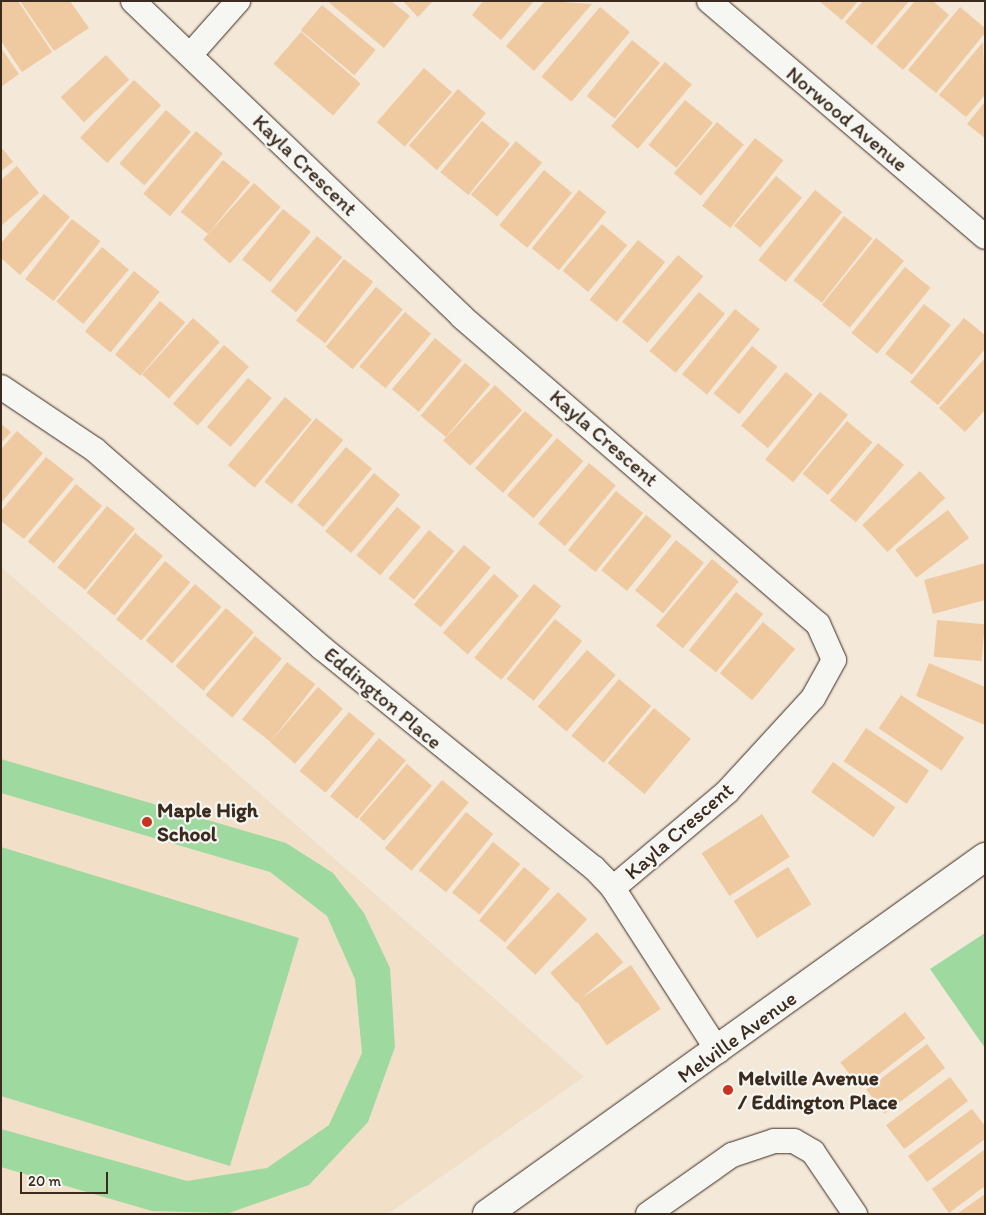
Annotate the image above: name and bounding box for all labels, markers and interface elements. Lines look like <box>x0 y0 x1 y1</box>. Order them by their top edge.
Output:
street label: Norwood Avenue <box>781 61 913 177</box>
street label: Kayla Crescent <box>247 109 363 221</box>
street label: Kayla Crescent <box>545 384 663 492</box>
street label: Eddington Place <box>319 641 447 755</box>
street label: Kayla Crescent <box>620 777 738 885</box>
place label: Maple High School <box>157 797 258 847</box>
marker: Maple High School <box>141 816 153 828</box>
street label: Melville Avenue <box>673 986 801 1088</box>
place label: Melville Avenue / Eddington Place <box>738 1065 898 1115</box>
marker: Melville Avenue / Eddington Place <box>722 1084 734 1096</box>
scale bar <box>22 1162 110 1194</box>
text: 20 m <box>28 1172 61 1190</box>

